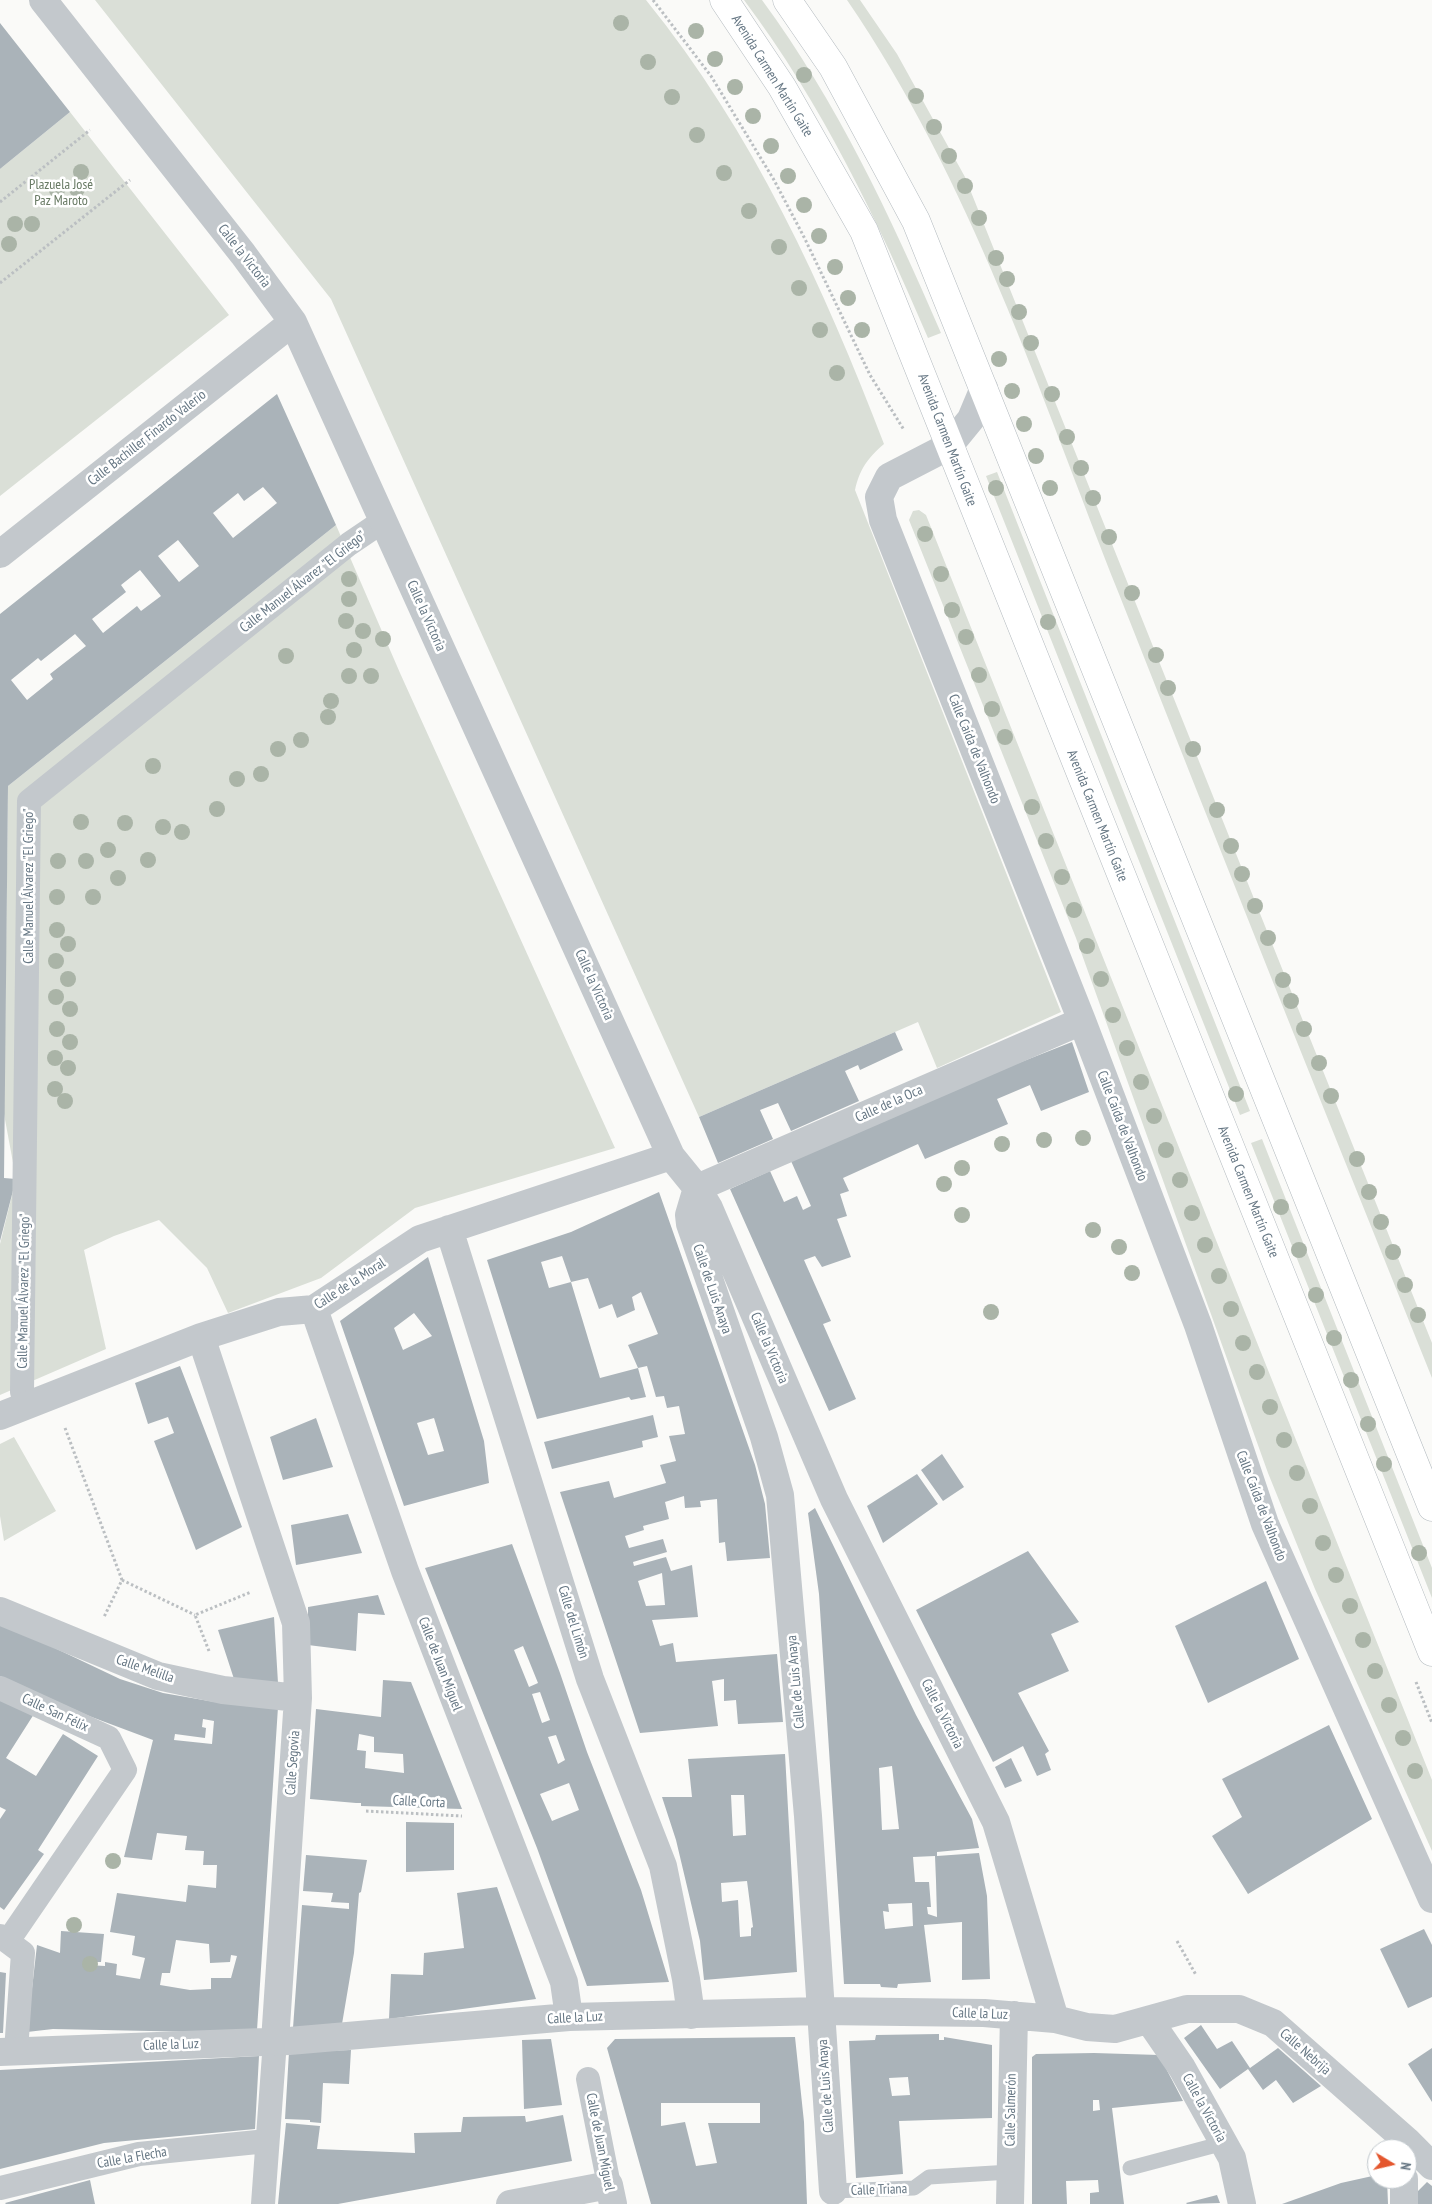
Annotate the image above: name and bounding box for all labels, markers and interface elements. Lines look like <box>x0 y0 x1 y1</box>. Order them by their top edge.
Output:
street label: Avenida Carmen Martín Gaite <box>728 12 816 140</box>
park label: Plazuela José Paz Maroto <box>29 177 93 210</box>
street label: Calle la Victoria <box>214 221 274 291</box>
street label: Avenida Carmen Martín Gaite <box>914 371 980 509</box>
street label: Calle Bachiller Finardo Valerio <box>84 387 210 489</box>
street label: Calle Manuel Álvarez "El Griego" <box>237 528 369 636</box>
street label: Calle la Victoria <box>403 578 449 654</box>
street label: Calle Caída de Valhondo <box>944 692 1004 806</box>
street label: Avenida Carmen Martín Gaite <box>1063 748 1131 884</box>
street label: Calle Manuel Álvarez "El Griego" <box>21 808 37 964</box>
street label: Calle la Victoria <box>571 947 617 1023</box>
street label: Calle Caída de Valhondo <box>1093 1069 1151 1183</box>
street label: Calle de la Oca <box>853 1082 925 1126</box>
street label: Avenida Carmen Martín Gaite <box>1214 1124 1282 1260</box>
street label: Calle Manuel Álvarez "El Griego" <box>14 1213 34 1369</box>
street label: Calle de Luis Anaya <box>689 1242 735 1336</box>
street label: Calle de la Moral <box>311 1255 389 1313</box>
street label: Calle la Victoria <box>746 1310 792 1386</box>
street label: Calle Caída de Valhondo <box>1232 1449 1290 1563</box>
street label: Calle del Limón <box>554 1584 592 1660</box>
street label: Calle de Juan Miguel <box>414 1615 466 1713</box>
street label: Calle de Luis Anaya <box>784 1635 808 1729</box>
street label: Calle Melilla <box>114 1651 176 1687</box>
street label: Calle la Victoria <box>917 1676 967 1752</box>
street label: Calle San Félix <box>19 1690 91 1736</box>
street label: Calle Segovia <box>282 1730 304 1796</box>
street label: Calle Corta <box>392 1792 446 1812</box>
street label: Calle la Luz <box>952 2005 1008 2023</box>
street label: Calle la Luz <box>547 2008 603 2028</box>
street label: Calle Nebrija <box>1276 2025 1334 2079</box>
street label: Calle la Luz <box>143 2036 199 2054</box>
street label: Calle de Luis Anaya <box>814 2039 838 2133</box>
street label: Calle la Victoria <box>1178 2071 1230 2145</box>
street label: Calle Salmerón <box>1002 2073 1020 2147</box>
street label: Calle de Juan Miguel <box>582 2092 618 2192</box>
north arrow <box>1367 2139 1417 2189</box>
street label: Calle la Flecha <box>96 2144 168 2172</box>
text: N <box>1396 2161 1415 2171</box>
street label: Calle Triana <box>851 2181 907 2199</box>

